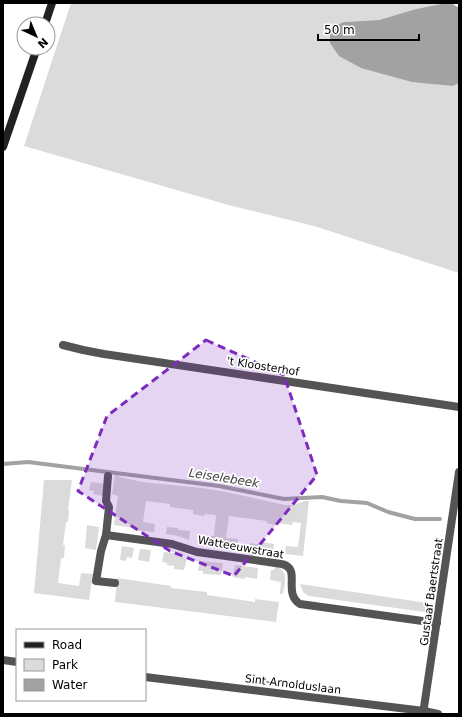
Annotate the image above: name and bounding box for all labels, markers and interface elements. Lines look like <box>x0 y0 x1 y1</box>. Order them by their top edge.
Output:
north arrow <box>16 16 56 56</box>
scale bar <box>318 16 419 42</box>
text: 50 m <box>324 23 355 37</box>
text: N <box>35 35 50 51</box>
street label: 't Kloosterhof <box>226 354 301 379</box>
water label: Leiselebeek <box>188 466 261 491</box>
street label: Watteeuwstraat <box>197 534 286 562</box>
street label: Gustaaf Baertstraat <box>417 537 446 647</box>
legend <box>16 629 146 701</box>
text: Road <box>52 638 82 652</box>
text: Park <box>52 658 78 672</box>
street label: Sint-Arnolduslaan <box>244 672 342 697</box>
text: Water <box>52 678 88 692</box>

